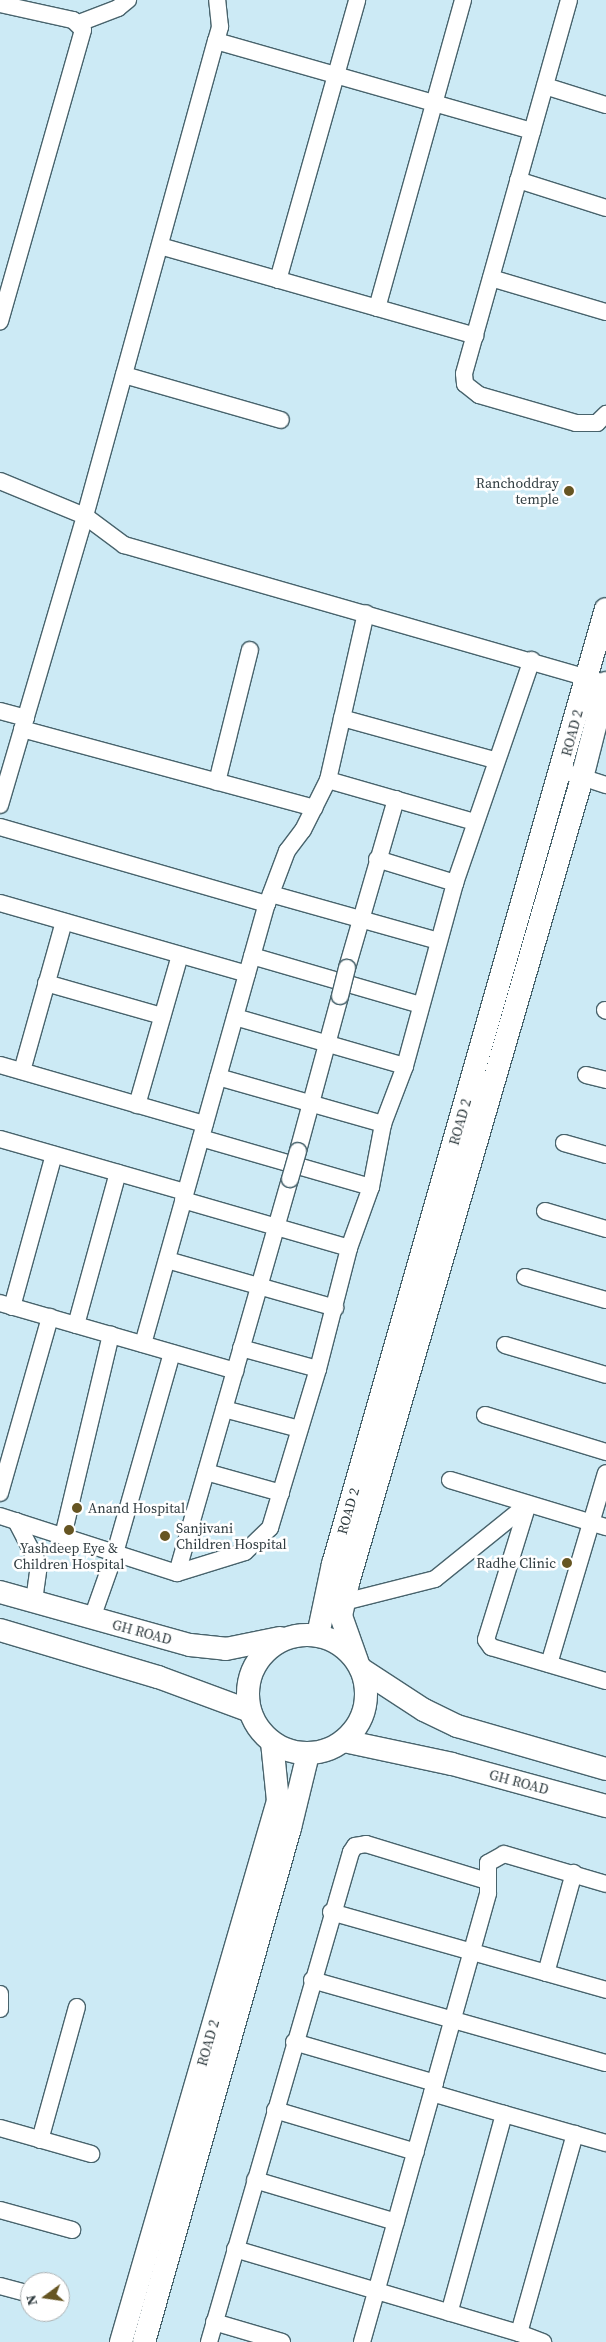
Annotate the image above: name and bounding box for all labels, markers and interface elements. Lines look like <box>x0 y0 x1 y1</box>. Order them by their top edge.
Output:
place label: Ranchoddray temple <box>476 475 559 508</box>
marker: Ranchoddray temple <box>563 485 575 497</box>
street label: ROAD 2 <box>558 708 586 758</box>
street label: ROAD 2 <box>445 1097 475 1147</box>
street label: ROAD 2 <box>333 1486 363 1536</box>
place label: Anand Hospital <box>88 1500 185 1516</box>
marker: Anand Hospital <box>70 1501 84 1515</box>
place label: Sanjivani Children Hospital <box>176 1520 287 1552</box>
marker: Yashdeep Eye & Children Hospital <box>62 1523 76 1537</box>
marker: Sanjivani Children Hospital <box>158 1529 172 1543</box>
place label: Yashdeep Eye & Children Hospital <box>14 1540 124 1572</box>
place label: Radhe Clinic <box>476 1555 556 1571</box>
marker: Radhe Clinic <box>560 1556 574 1570</box>
street label: GH ROAD <box>110 1616 174 1648</box>
street label: GH ROAD <box>487 1766 551 1798</box>
street label: ROAD 2 <box>193 2018 223 2068</box>
north arrow <box>20 2272 70 2322</box>
text: N <box>20 2293 42 2308</box>

